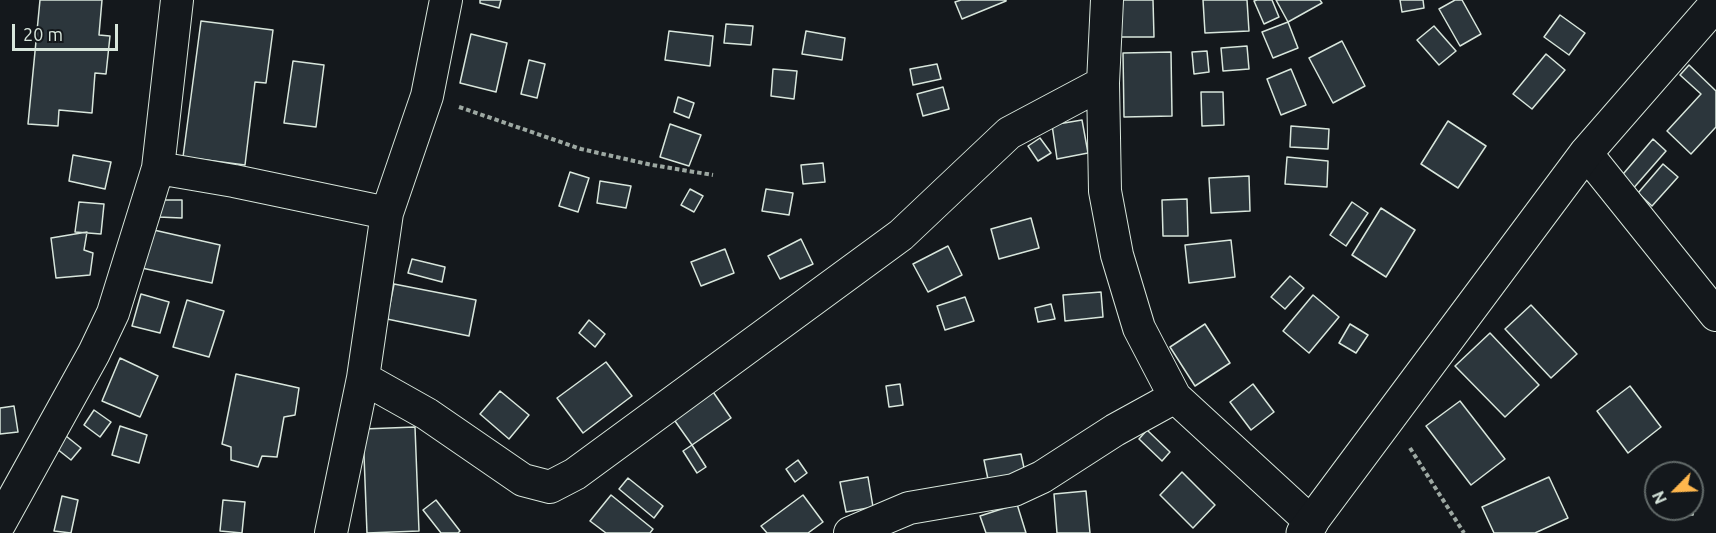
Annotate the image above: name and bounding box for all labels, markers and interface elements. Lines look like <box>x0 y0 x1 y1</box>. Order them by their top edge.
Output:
scale bar <box>15 12 122 50</box>
text: 20 m <box>23 24 63 44</box>
north arrow <box>1644 461 1704 521</box>
text: N <box>1649 488 1670 507</box>

